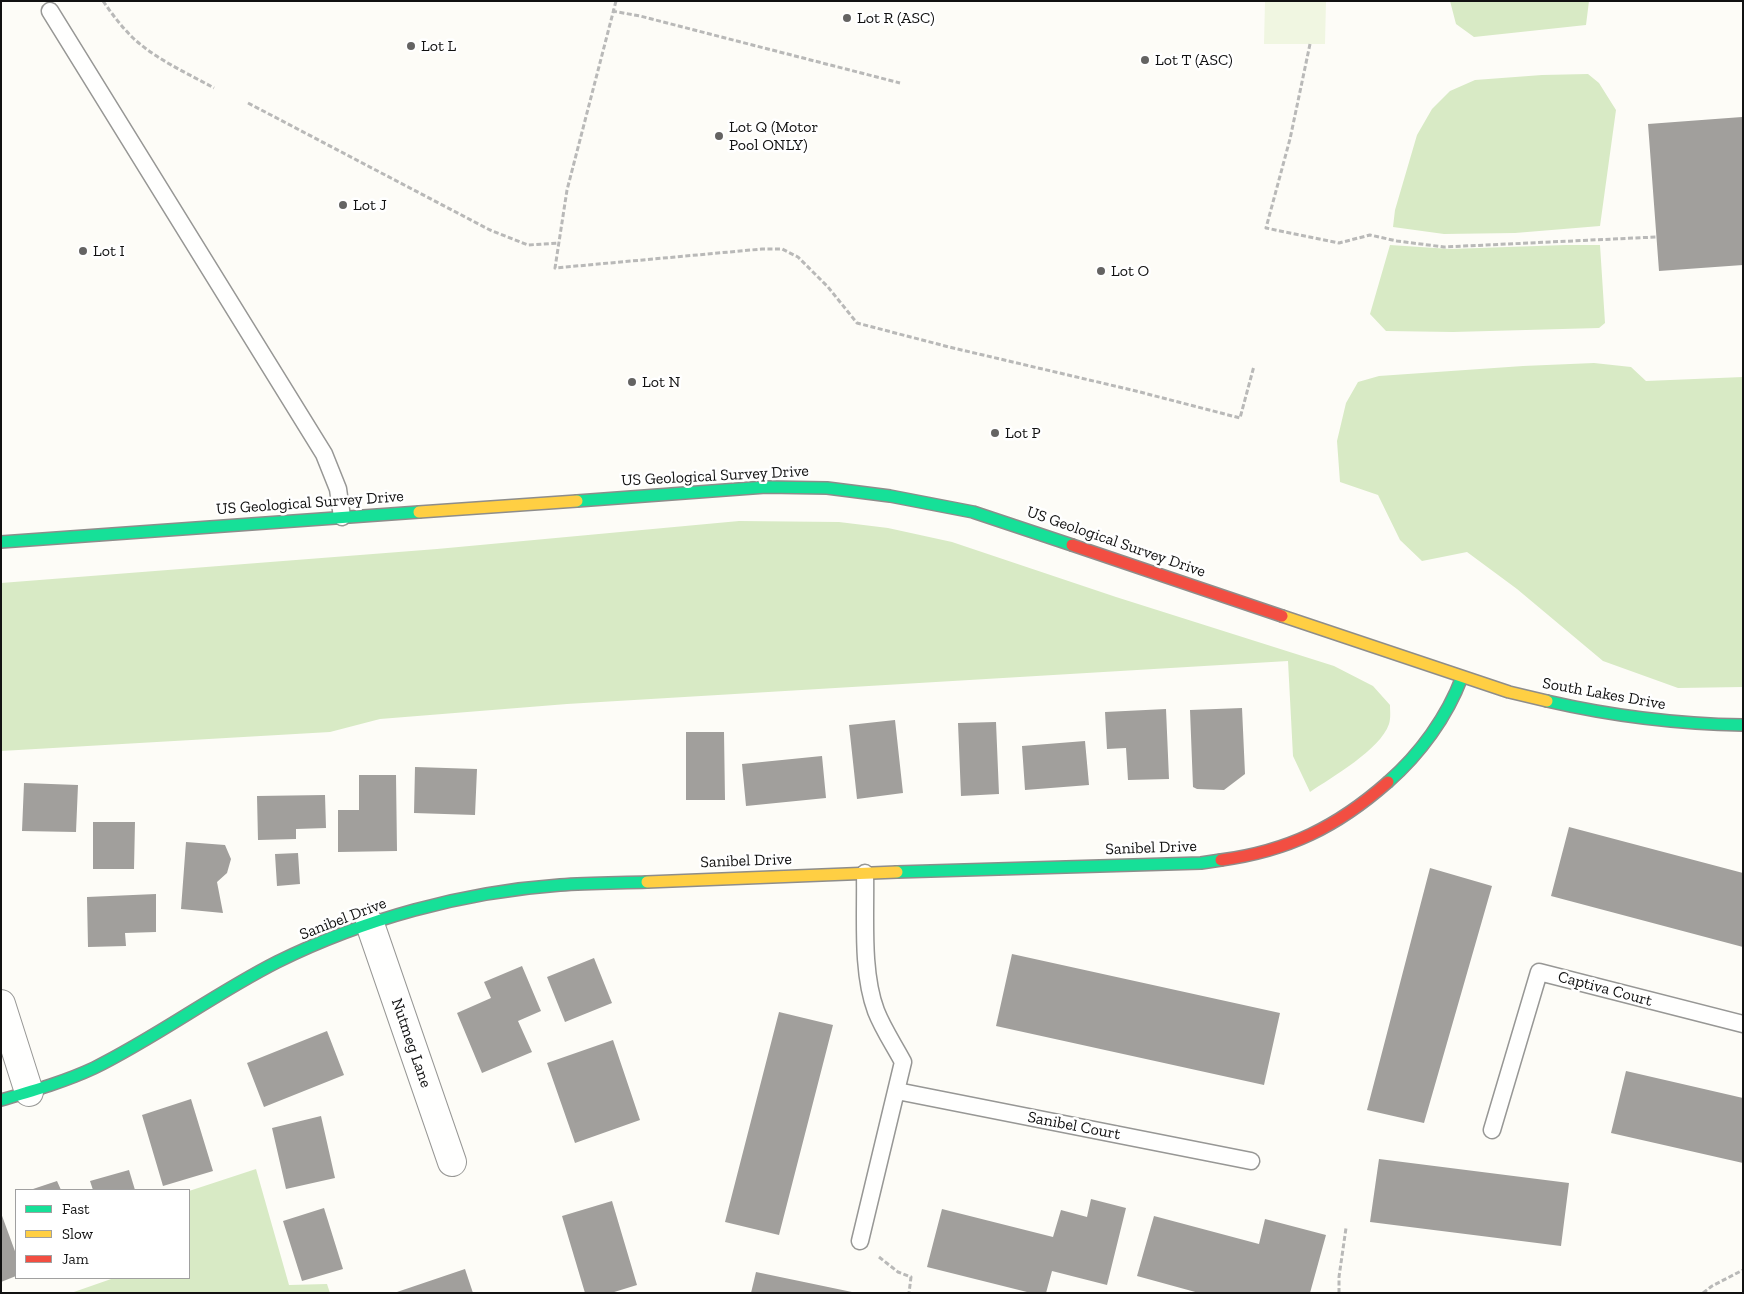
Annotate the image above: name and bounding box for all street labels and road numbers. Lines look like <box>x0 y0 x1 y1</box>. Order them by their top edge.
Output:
street label: US Geological Survey Drive <box>621 461 809 491</box>
street label: US Geological Survey Drive <box>216 487 404 519</box>
street label: US Geological Survey Drive <box>1024 502 1208 582</box>
street label: South Lakes Drive <box>1541 674 1667 714</box>
street label: Sanibel Drive <box>1105 837 1197 859</box>
street label: Sanibel Drive <box>700 850 792 872</box>
street label: Sanibel Drive <box>297 894 389 944</box>
street label: Captiva Court <box>1556 967 1654 1011</box>
street label: Nutmeg Lane <box>387 996 435 1090</box>
street label: Sanibel Court <box>1026 1108 1122 1144</box>

